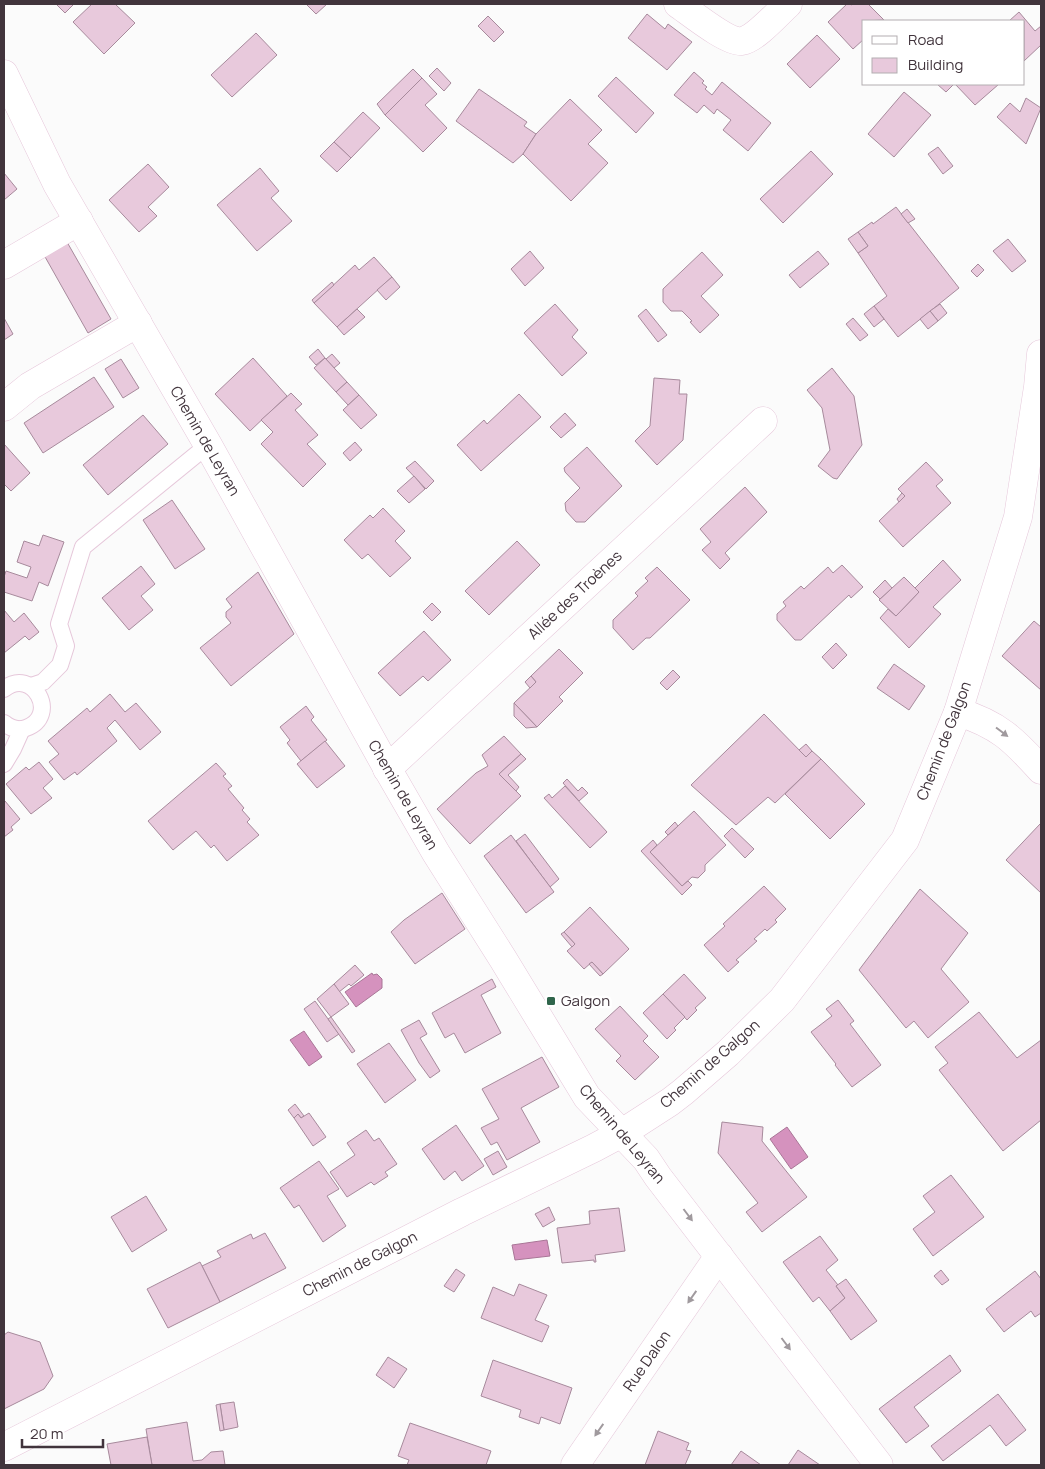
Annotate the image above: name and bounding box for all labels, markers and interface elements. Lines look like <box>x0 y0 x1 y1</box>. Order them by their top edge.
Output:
legend <box>862 20 1025 85</box>
text: Road <box>908 29 944 50</box>
text: Building <box>908 54 963 75</box>
street label: Chemin de Leyran <box>165 382 245 500</box>
street label: Allée des Troènes <box>523 545 627 644</box>
street label: Chemin de Galgon <box>911 678 976 803</box>
one-way arrow <box>995 727 1009 737</box>
street label: Chemin de Leyran <box>363 736 443 854</box>
place label: Galgon <box>561 990 610 1011</box>
marker: Galgon <box>545 995 557 1007</box>
street label: Chemin de Galgon <box>655 1014 764 1113</box>
street label: Chemin de Leyran <box>575 1080 670 1188</box>
one-way arrow <box>682 1208 693 1221</box>
street label: Chemin de Galgon <box>299 1226 421 1302</box>
one-way arrow <box>687 1290 696 1303</box>
street label: Rue Dalon <box>618 1326 675 1395</box>
one-way arrow <box>781 1337 792 1350</box>
scale bar <box>22 1416 104 1448</box>
text: 20 m <box>30 1423 63 1444</box>
one-way arrow <box>594 1424 604 1437</box>

